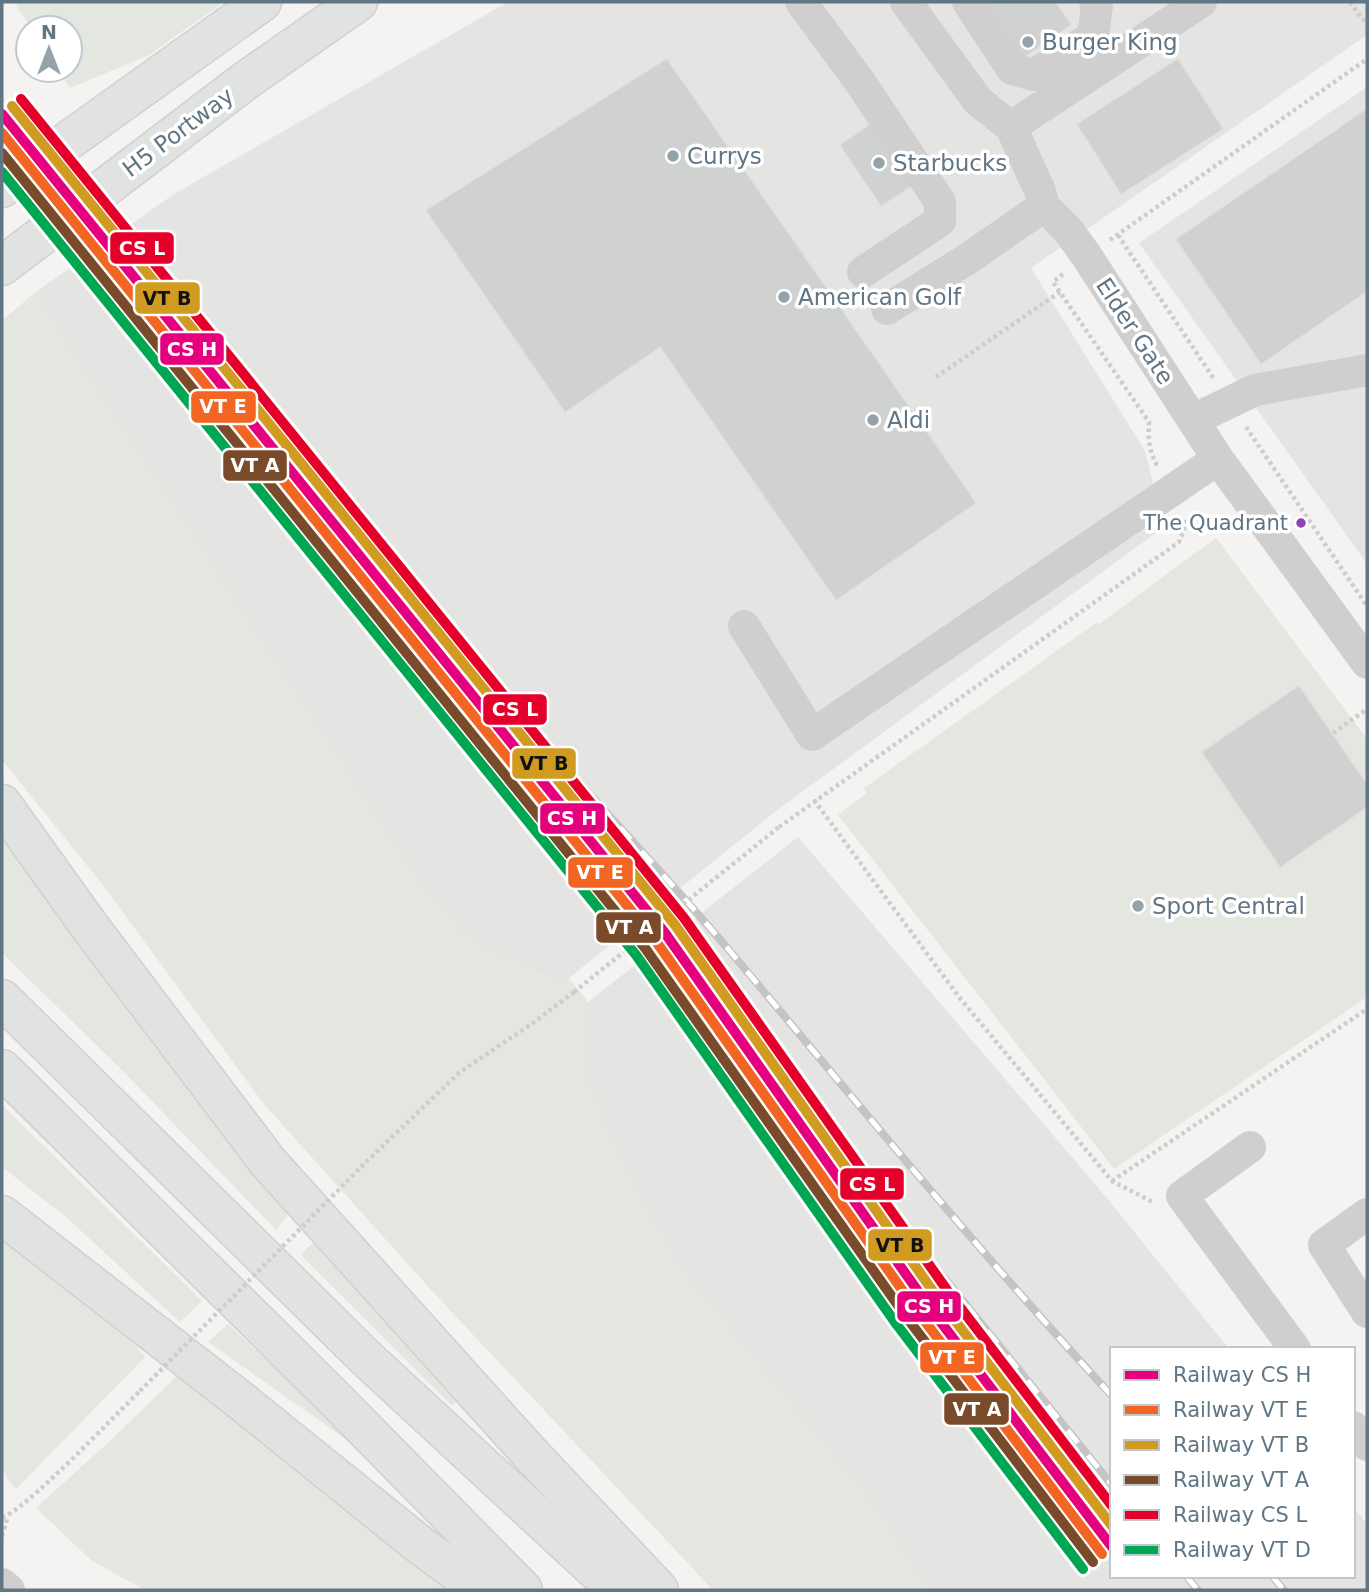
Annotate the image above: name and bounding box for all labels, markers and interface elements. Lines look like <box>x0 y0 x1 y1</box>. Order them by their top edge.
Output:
north arrow <box>14 14 84 84</box>
text: N <box>41 21 57 43</box>
place label: Burger King <box>1042 29 1178 55</box>
marker: Burger King <box>1020 34 1036 50</box>
street label: H5 Portway <box>118 82 238 182</box>
place label: Currys <box>687 143 762 169</box>
marker: Currys <box>665 148 681 164</box>
place label: Starbucks <box>893 150 1007 176</box>
marker: Starbucks <box>871 155 887 171</box>
line badge: CS L <box>109 231 175 265</box>
text: CS L <box>119 237 165 259</box>
street label: Elder Gate <box>1091 273 1179 389</box>
line badge: VT B <box>134 281 201 315</box>
place label: American Golf <box>798 284 962 310</box>
text: VT B <box>143 287 191 309</box>
marker: American Golf <box>776 289 792 305</box>
line badge: CS H <box>159 332 225 366</box>
text: CS H <box>167 338 217 360</box>
line badge: VT E <box>190 390 257 424</box>
text: VT E <box>199 395 247 417</box>
place label: Aldi <box>887 407 930 433</box>
marker: Aldi <box>865 412 881 428</box>
line badge: VT A <box>222 449 288 482</box>
text: VT A <box>231 454 280 476</box>
place label: The Quadrant <box>1142 511 1288 535</box>
marker: The Quadrant <box>1294 516 1308 530</box>
line badge: CS L <box>482 693 548 726</box>
text: CS L <box>492 698 538 720</box>
line badge: VT B <box>511 747 577 780</box>
text: VT B <box>520 752 568 774</box>
line badge: CS H <box>539 802 606 835</box>
text: CS H <box>547 807 597 829</box>
line badge: VT E <box>567 856 634 889</box>
text: VT E <box>576 861 624 883</box>
place label: Sport Central <box>1152 893 1305 919</box>
marker: Sport Central <box>1130 898 1146 914</box>
line badge: VT A <box>595 911 662 944</box>
text: VT A <box>605 916 654 938</box>
line badge: CS L <box>839 1167 905 1201</box>
text: CS L <box>849 1173 895 1195</box>
line badge: VT B <box>867 1228 933 1262</box>
text: VT B <box>876 1234 924 1256</box>
line badge: CS H <box>896 1290 962 1323</box>
text: CS H <box>904 1295 954 1317</box>
line badge: VT E <box>919 1341 985 1374</box>
text: VT E <box>928 1346 976 1368</box>
legend <box>1110 1347 1355 1578</box>
text: Railway CS H <box>1173 1363 1311 1387</box>
line badge: VT A <box>943 1392 1010 1426</box>
text: VT A <box>953 1398 1002 1420</box>
text: Railway VT E <box>1173 1398 1308 1422</box>
text: Railway VT B <box>1173 1433 1309 1457</box>
text: Railway VT A <box>1173 1468 1310 1492</box>
text: Railway CS L <box>1173 1503 1307 1527</box>
text: Railway VT D <box>1173 1538 1311 1562</box>

